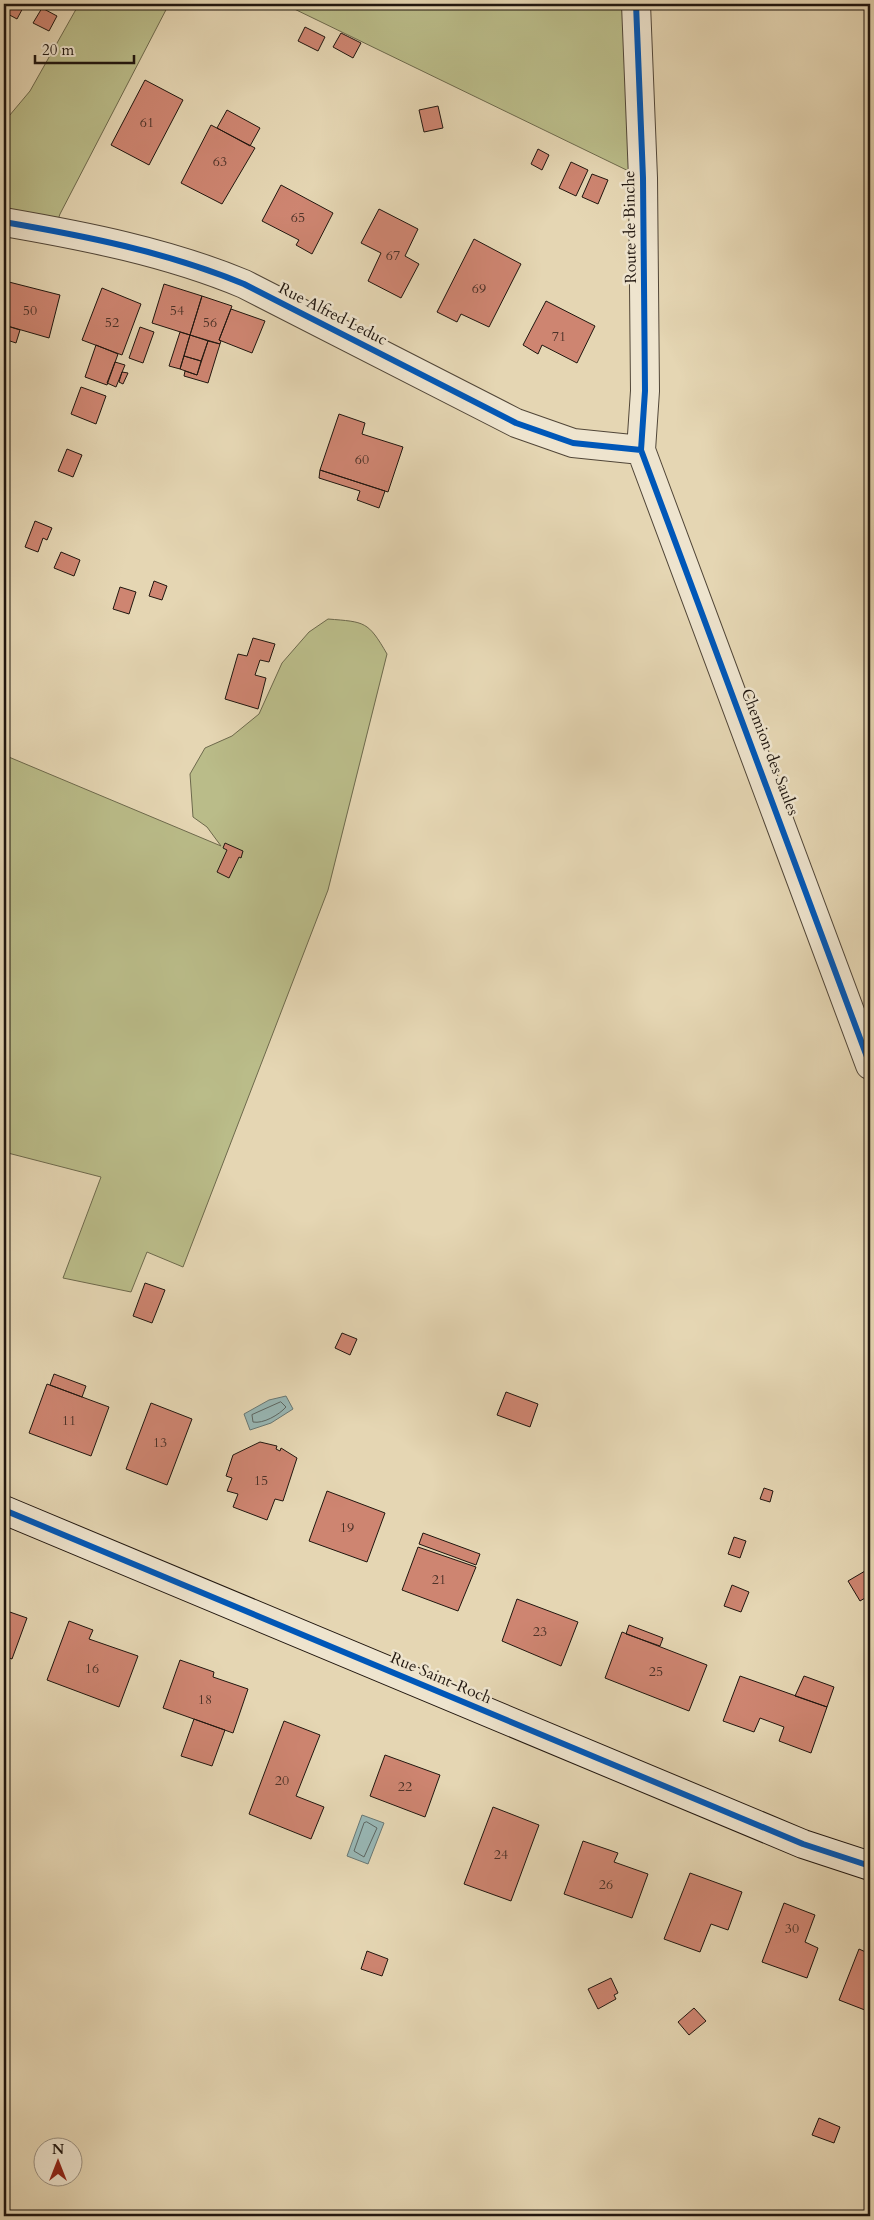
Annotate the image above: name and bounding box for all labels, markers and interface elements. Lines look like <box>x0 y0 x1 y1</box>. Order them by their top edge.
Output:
scale bar <box>35 32 134 64</box>
text: 20 m <box>42 40 74 60</box>
house number: 61 <box>140 113 154 132</box>
house number: 63 <box>213 152 227 171</box>
street label: Route de Binche <box>618 170 642 284</box>
house number: 65 <box>291 208 305 227</box>
house number: 67 <box>386 246 400 265</box>
street label: Rue Alfred Leduc <box>275 277 391 351</box>
house number: 69 <box>472 279 486 298</box>
house number: 50 <box>23 301 37 320</box>
house number: 54 <box>170 301 184 320</box>
house number: 52 <box>105 313 119 332</box>
house number: 56 <box>203 313 217 332</box>
house number: 71 <box>552 327 566 346</box>
house number: 60 <box>355 450 369 469</box>
street label: Chemion des Saules <box>736 685 804 819</box>
house number: 11 <box>62 1411 76 1430</box>
house number: 13 <box>153 1433 167 1452</box>
house number: 15 <box>254 1471 268 1490</box>
house number: 19 <box>340 1518 354 1537</box>
house number: 21 <box>432 1570 446 1589</box>
house number: 23 <box>533 1622 547 1641</box>
street label: Rue Saint-Roch <box>387 1647 495 1709</box>
house number: 16 <box>85 1659 99 1678</box>
house number: 25 <box>649 1662 663 1681</box>
house number: 18 <box>198 1690 212 1709</box>
house number: 20 <box>275 1771 289 1790</box>
house number: 22 <box>398 1777 412 1796</box>
house number: 24 <box>494 1845 508 1864</box>
house number: 26 <box>599 1875 613 1894</box>
house number: 30 <box>785 1919 799 1938</box>
north arrow <box>32 2138 82 2188</box>
text: N <box>52 2140 64 2159</box>

